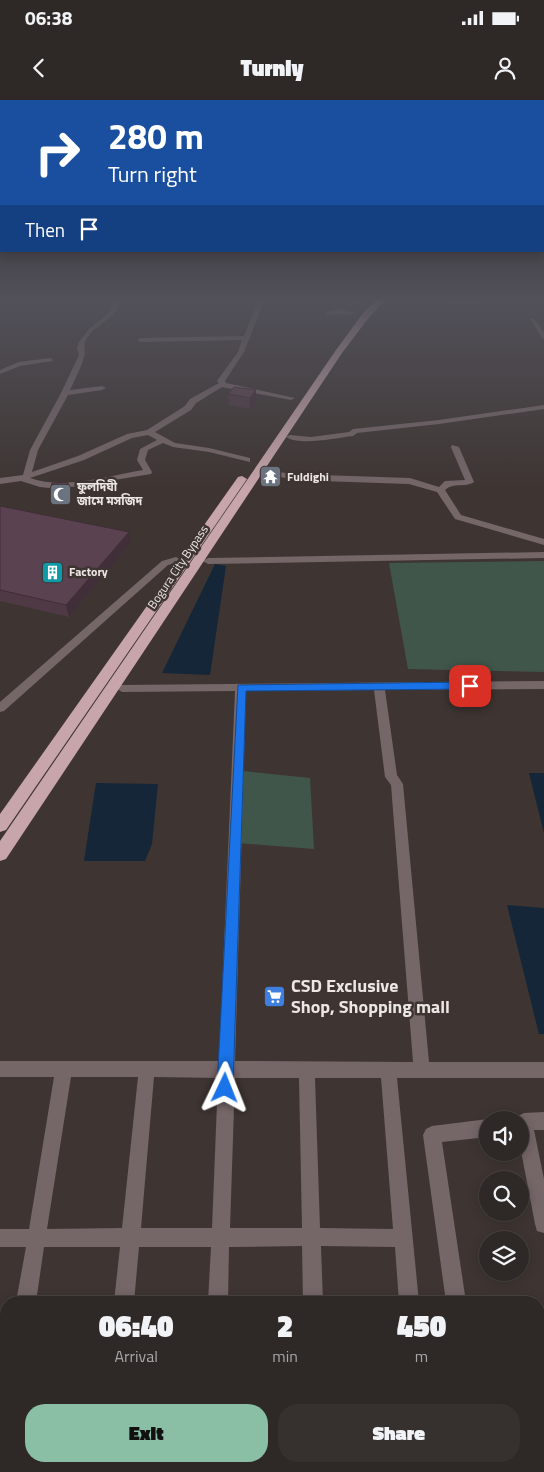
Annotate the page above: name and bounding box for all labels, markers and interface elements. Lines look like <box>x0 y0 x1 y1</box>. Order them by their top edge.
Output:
text: 06:38 <box>25 3 72 32</box>
text: Turnly <box>241 51 303 85</box>
icon: back <box>25 54 53 82</box>
icon: person <box>491 54 519 82</box>
text: 280 m <box>108 109 204 163</box>
icon: right <box>25 120 90 185</box>
text: Turn right <box>108 157 197 191</box>
text: Then <box>25 215 65 244</box>
icon: arrive <box>75 215 103 243</box>
temple icon: Fuldighi <box>259 465 283 489</box>
place label: Fuldighi <box>287 467 329 486</box>
place label: ফুলদিঘী জামে মসজিদ <box>76 477 143 510</box>
mosque icon: ফুলদিঘী জামে মসজিদ <box>49 482 73 506</box>
street label: Bogura City Bypass <box>142 521 213 612</box>
building icon: Factory <box>41 560 65 584</box>
place label: Factory <box>69 562 108 581</box>
pin <box>449 665 491 707</box>
icon: arrive <box>456 672 484 700</box>
place label: CSD Exclusive Shop, Shopping mall <box>291 972 450 1020</box>
supermarket icon: CSD Exclusive Shop, Shopping mall <box>263 984 287 1008</box>
position arrow <box>198 1061 250 1113</box>
map controls <box>479 1111 529 1281</box>
button: sound <box>479 1111 529 1161</box>
button: search <box>479 1171 529 1221</box>
button: layers <box>479 1231 529 1281</box>
text: 06:40 <box>99 1303 173 1349</box>
text: 2 <box>277 1303 293 1349</box>
text: 450 <box>397 1303 446 1349</box>
text: Arrival <box>114 1344 158 1368</box>
text: min <box>272 1344 298 1368</box>
text: m <box>415 1344 428 1368</box>
button: Exit <box>25 1404 268 1462</box>
button: Share <box>278 1404 520 1462</box>

